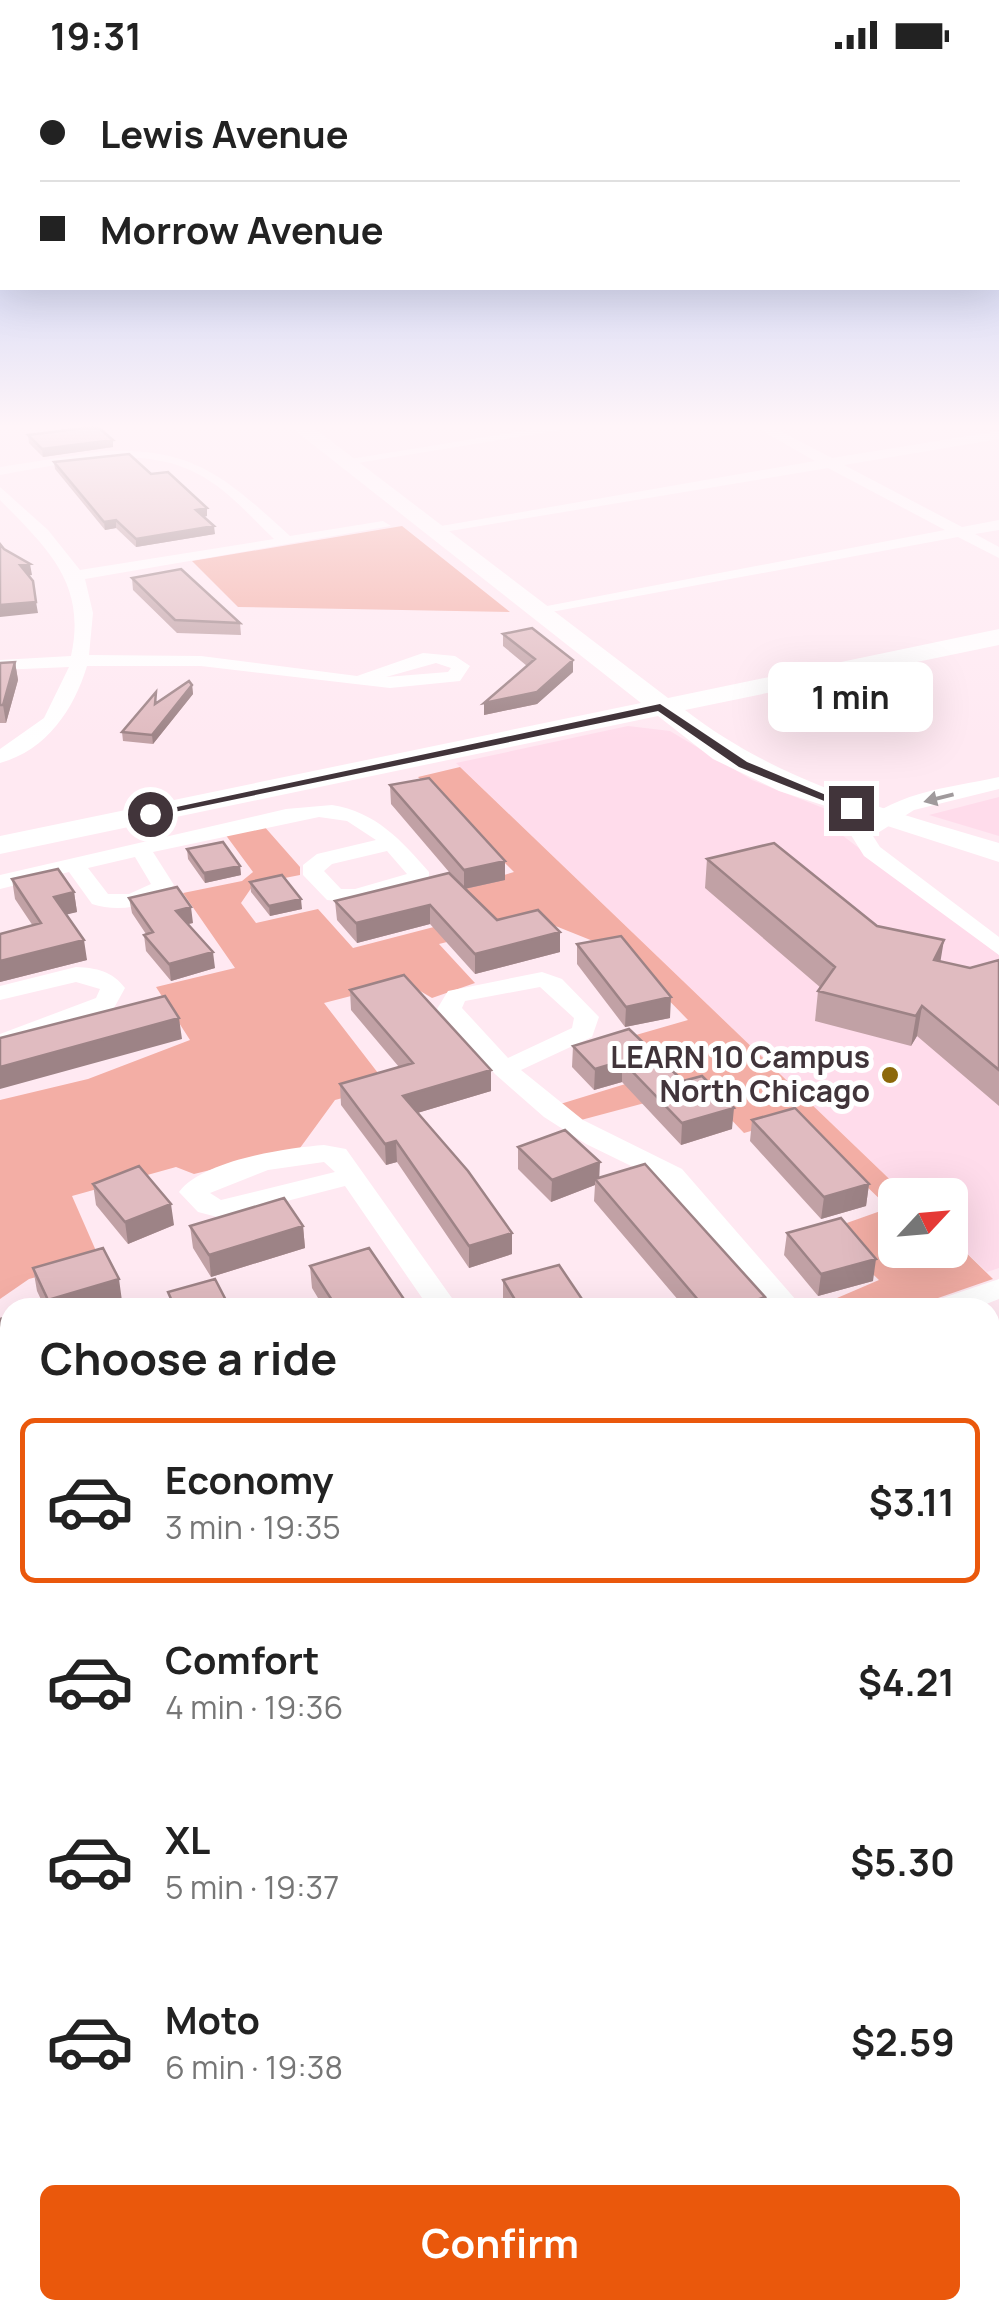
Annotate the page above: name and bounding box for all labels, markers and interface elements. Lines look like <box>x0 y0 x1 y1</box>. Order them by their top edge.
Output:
text: 19:31 <box>50 9 142 61</box>
text: Lewis Avenue <box>100 107 349 159</box>
text: Morrow Avenue <box>100 203 384 255</box>
callout: 1 min <box>768 663 934 733</box>
text: 1 min <box>811 675 890 719</box>
route end <box>829 786 874 831</box>
one-way arrow <box>923 791 954 806</box>
route start <box>128 792 173 837</box>
place label: LEARN 10 Campus North Chicago <box>610 1036 870 1111</box>
marker: LEARN 10 Campus North Chicago <box>879 1064 901 1086</box>
north arrow <box>878 1178 968 1268</box>
map controls <box>878 1178 968 1268</box>
text: Choose a ride <box>40 1327 337 1389</box>
text: Economy <box>165 1453 334 1505</box>
icon: car <box>45 1456 135 1546</box>
text: $3.11 <box>869 1475 955 1527</box>
text: 3 min · 19:35 <box>165 1505 341 1549</box>
text: Comfort <box>165 1633 319 1685</box>
icon: car <box>45 1636 135 1726</box>
text: $4.21 <box>858 1655 955 1707</box>
text: 4 min · 19:36 <box>165 1685 343 1729</box>
text: XL <box>165 1813 210 1865</box>
icon: car <box>45 1816 135 1906</box>
text: $5.30 <box>850 1835 955 1887</box>
text: 5 min · 19:37 <box>165 1865 339 1909</box>
text: Moto <box>165 1993 260 2045</box>
icon: car <box>45 1996 135 2086</box>
text: $2.59 <box>851 2015 955 2067</box>
text: 6 min · 19:38 <box>165 2045 343 2089</box>
button: Confirm <box>40 2185 960 2300</box>

